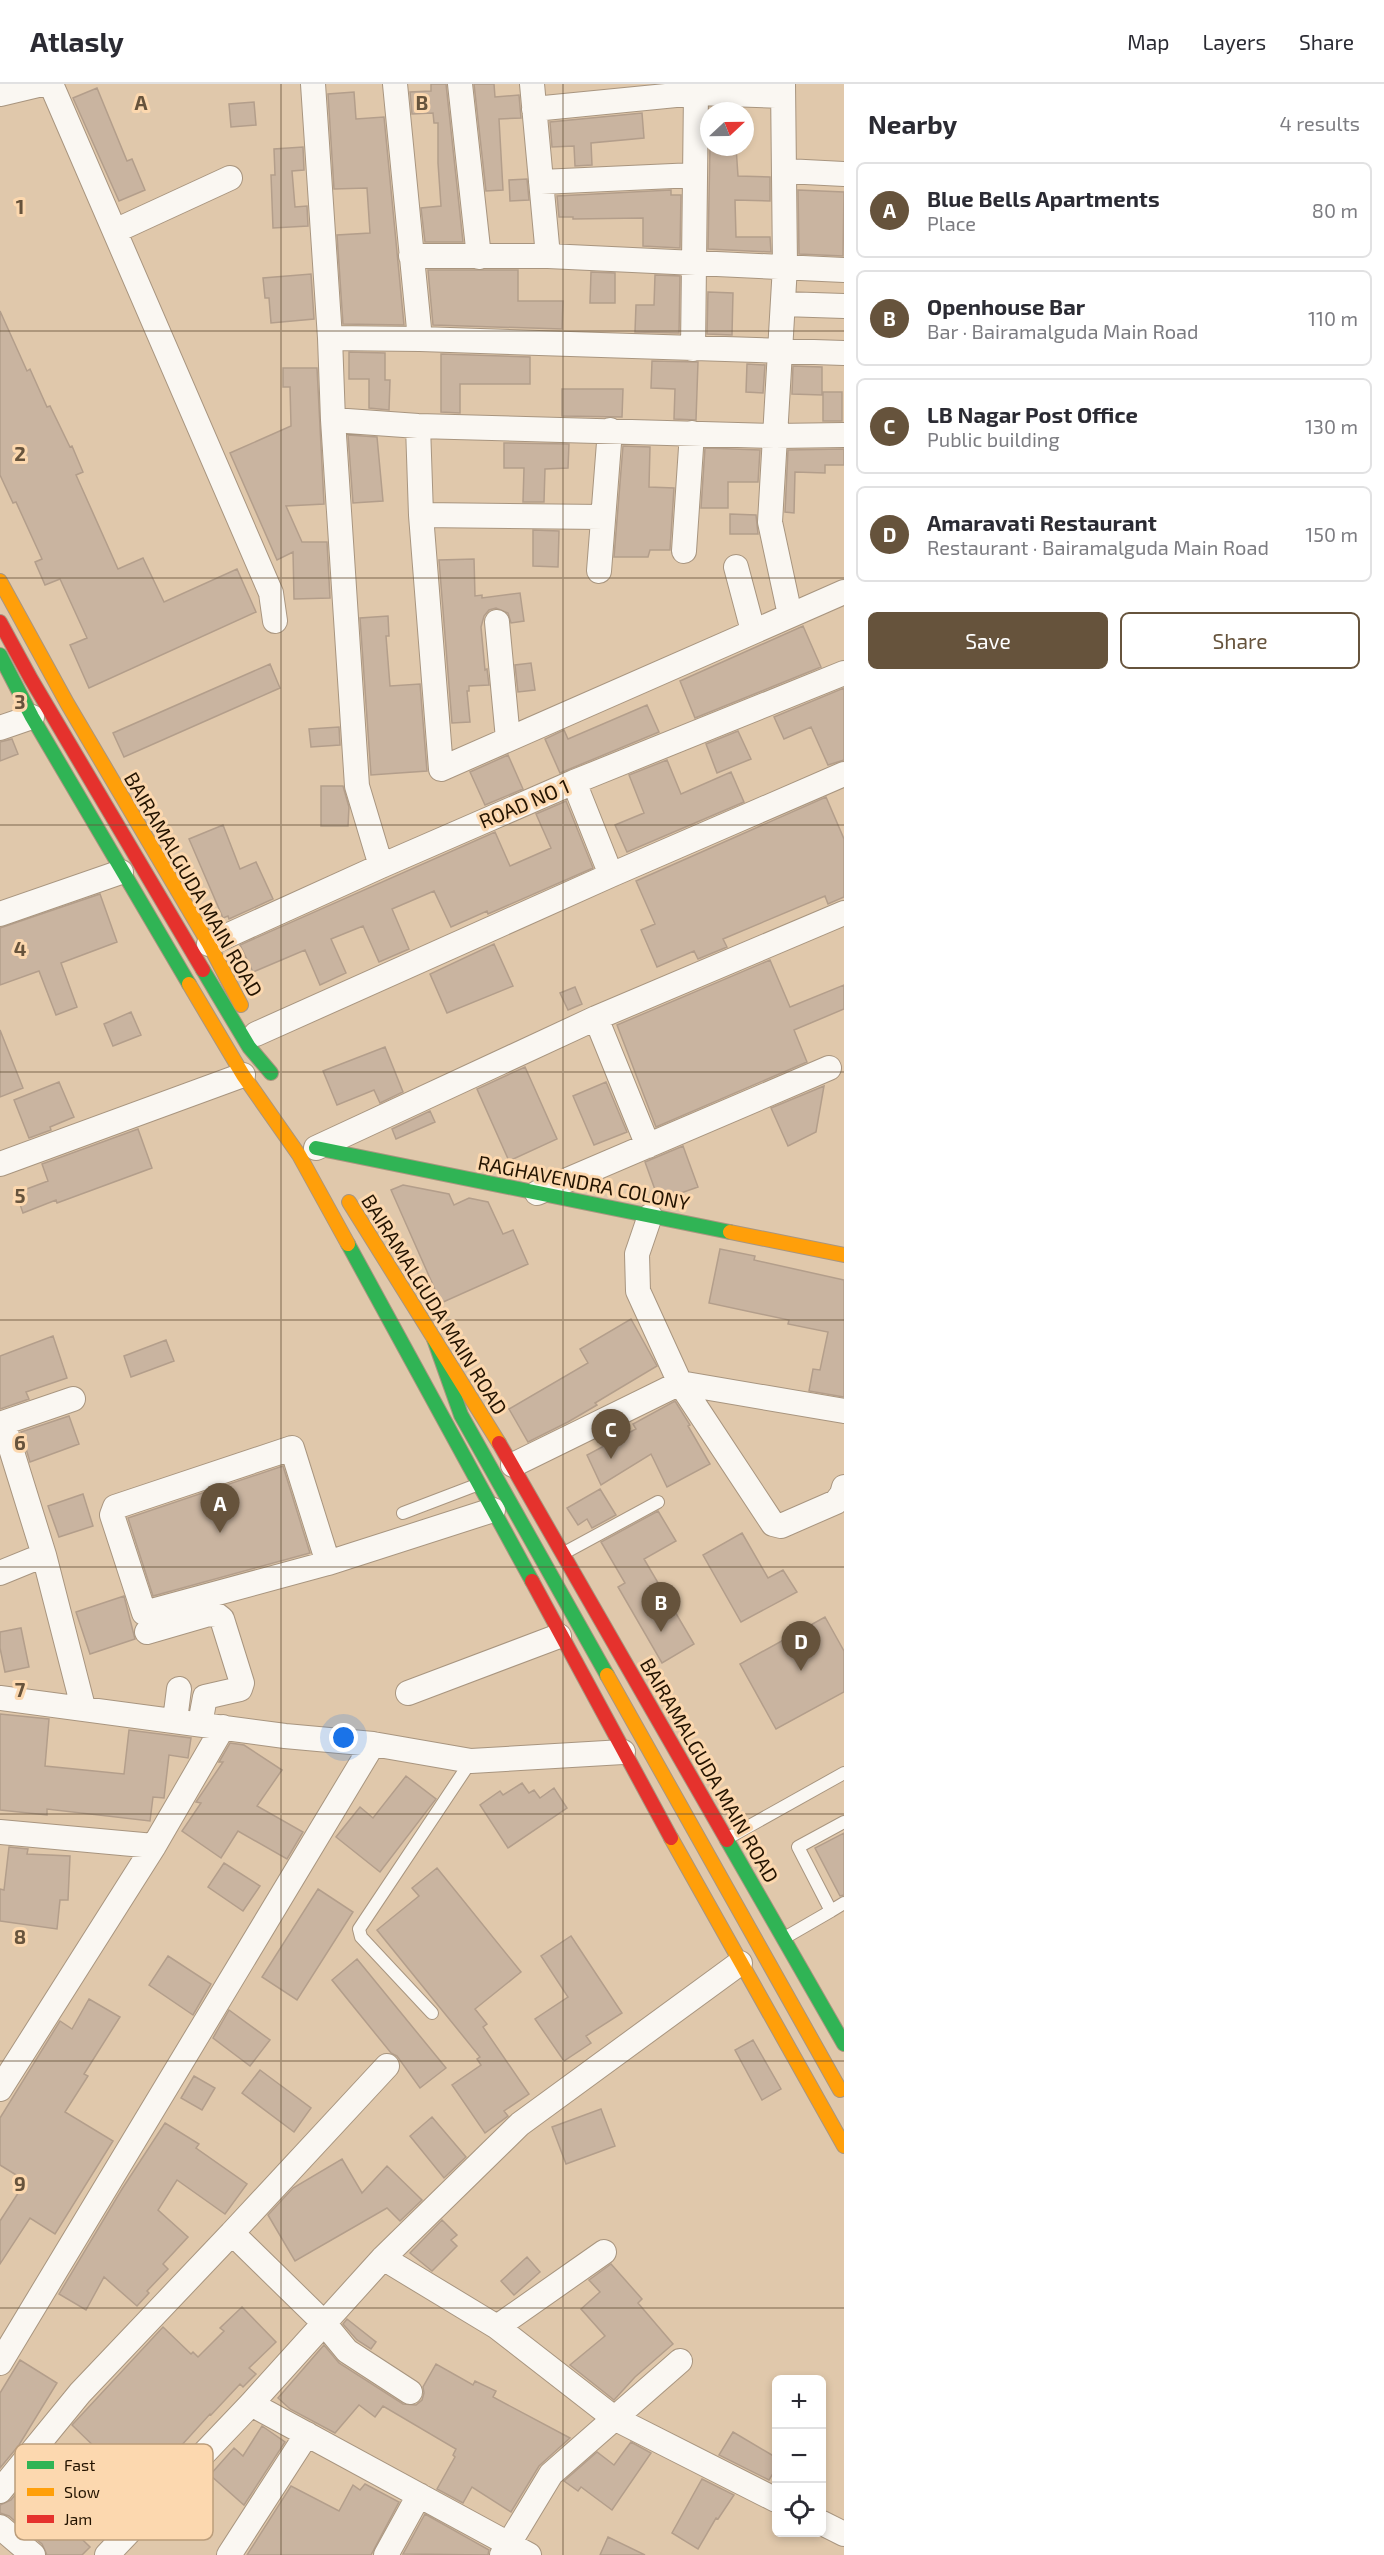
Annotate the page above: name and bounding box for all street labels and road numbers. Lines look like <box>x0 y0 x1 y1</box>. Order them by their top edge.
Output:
street label: BAIRAMALGUDA MAIN ROAD <box>120 767 268 1001</box>
street label: ROAD NO 1 <box>475 773 573 833</box>
street label: RAGHAVENDRA COLONY <box>476 1150 693 1214</box>
street label: BAIRAMALGUDA MAIN ROAD <box>357 1189 513 1419</box>
street label: BAIRAMALGUDA MAIN ROAD <box>636 1653 784 1887</box>

